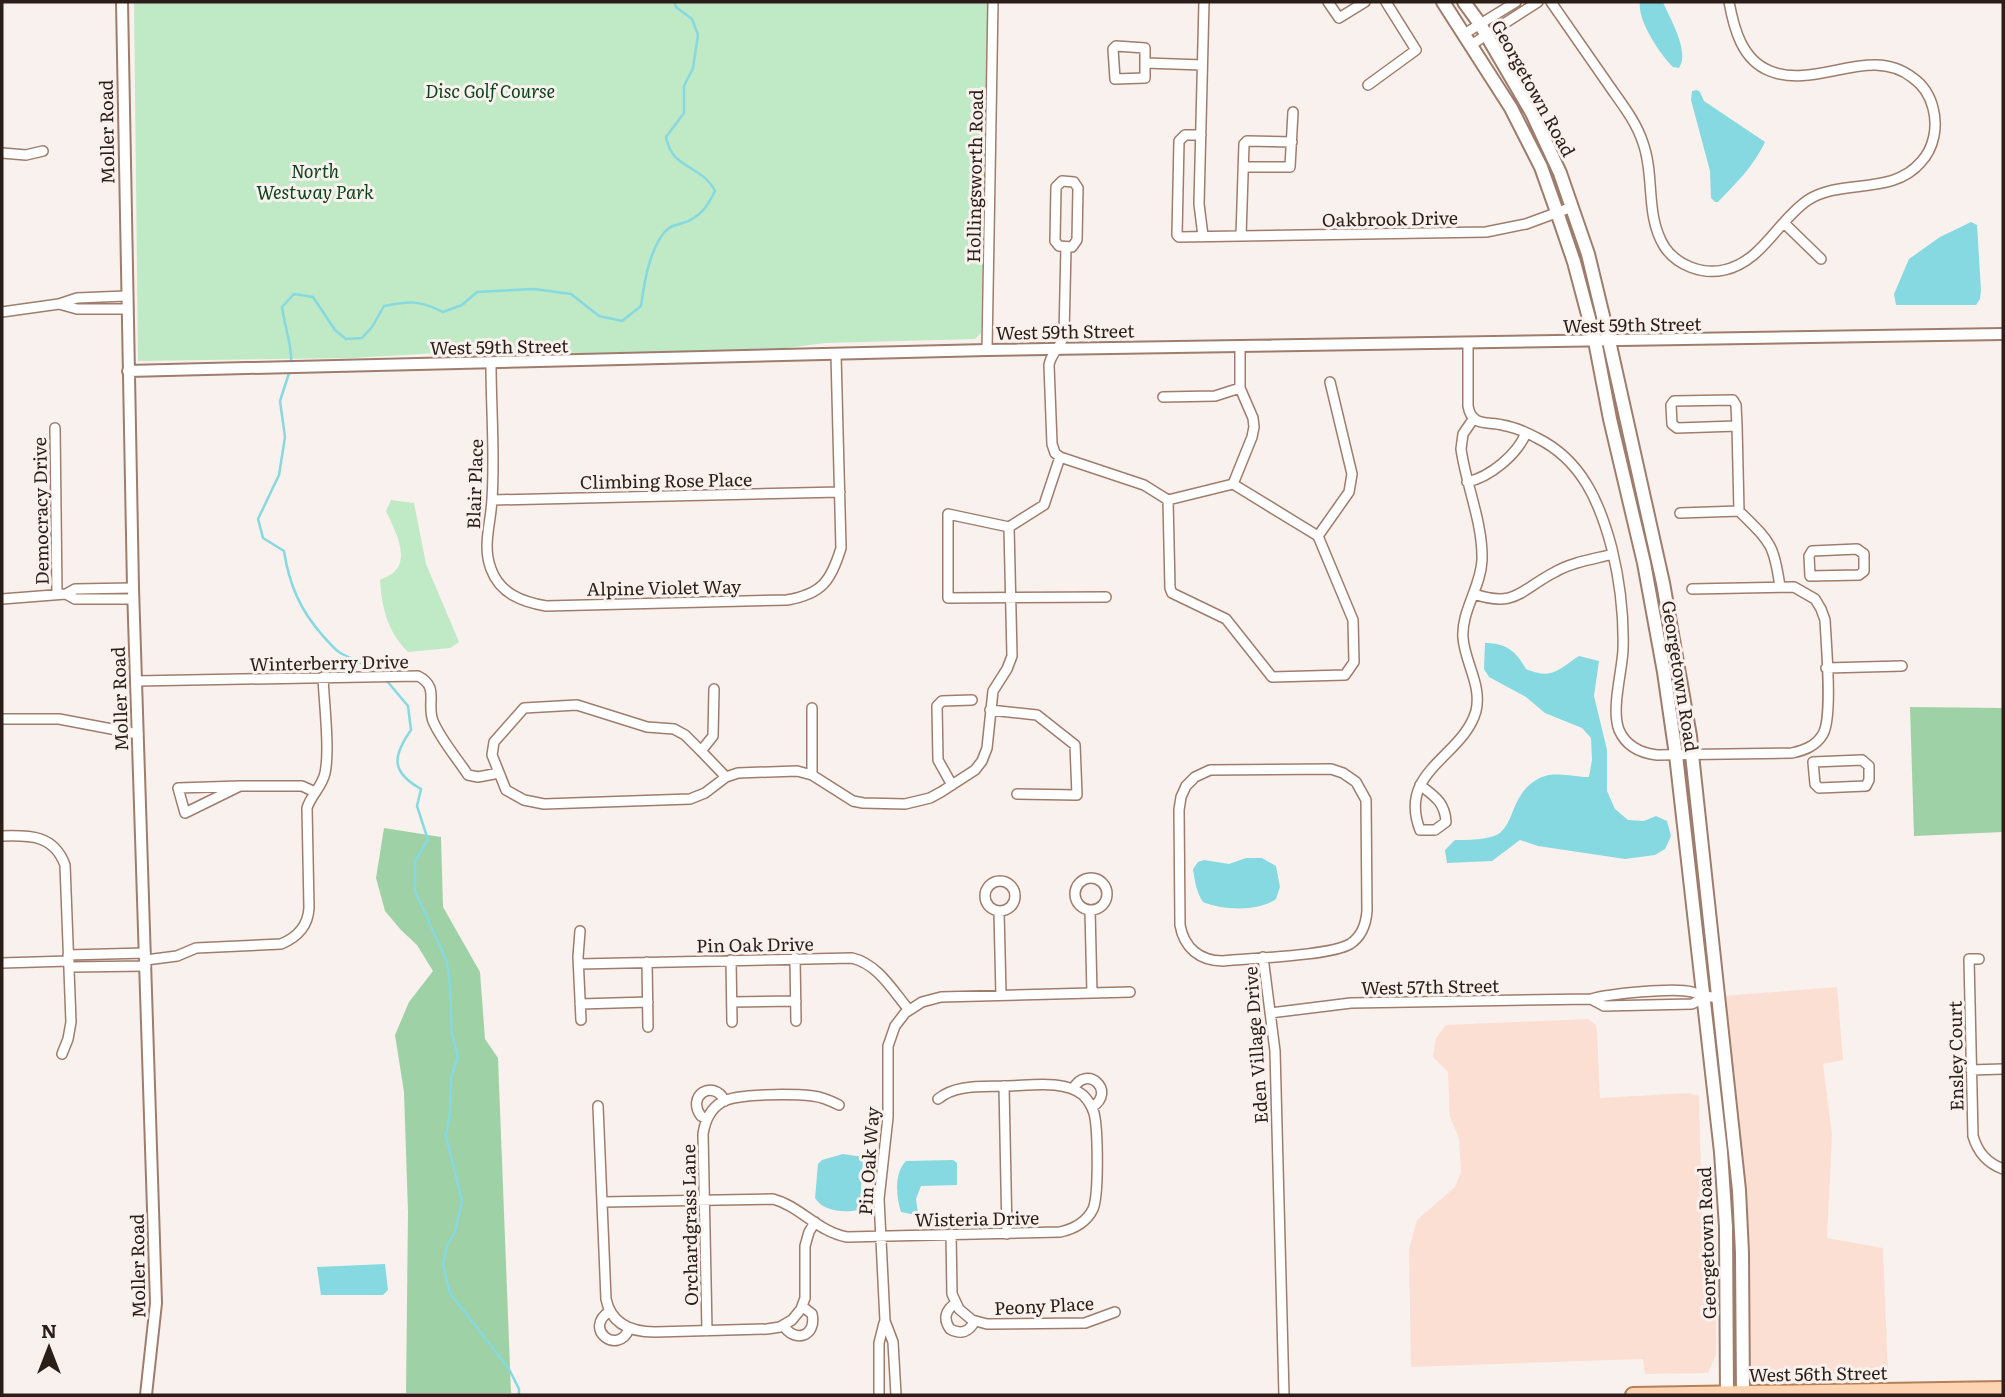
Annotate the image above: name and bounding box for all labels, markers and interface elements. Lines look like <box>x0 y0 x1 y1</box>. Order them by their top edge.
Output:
street label: Georgetown Road <box>1485 15 1583 161</box>
park label: Disc Golf Course <box>425 77 555 104</box>
street label: Moller Road <box>92 79 120 185</box>
street label: Hollingsworth Road <box>959 89 989 263</box>
park label: North Westway Park <box>256 157 374 205</box>
street label: Oakbrook Drive <box>1322 203 1458 233</box>
street label: West 59th Street <box>1562 309 1702 339</box>
street label: West 59th Street <box>995 316 1135 346</box>
street label: West 59th Street <box>429 331 569 361</box>
street label: Democracy Drive <box>25 437 55 585</box>
street label: Blair Place <box>459 438 489 530</box>
street label: Climbing Rose Place <box>580 465 752 495</box>
street label: Alpine Violet Way <box>586 572 742 602</box>
street label: Georgetown Road <box>1656 598 1706 754</box>
street label: Moller Road <box>104 646 134 752</box>
street label: Winterberry Drive <box>249 647 409 677</box>
street label: Pin Oak Drive <box>696 929 814 959</box>
street label: Eden Village Drive <box>1236 965 1274 1125</box>
street label: West 57th Street <box>1361 971 1500 1001</box>
street label: Ensley Court <box>1941 1000 1969 1111</box>
street label: Pin Oak Way <box>851 1105 885 1216</box>
street label: Orchardgrass Lane <box>674 1144 704 1306</box>
street label: Georgetown Road <box>1690 1166 1722 1320</box>
street label: Wisteria Drive <box>914 1203 1040 1233</box>
street label: Moller Road <box>123 1213 151 1319</box>
street label: Peony Place <box>993 1289 1095 1321</box>
north arrow <box>14 1313 84 1383</box>
text: N <box>41 1316 57 1344</box>
street label: West 56th Street <box>1748 1358 1888 1388</box>

